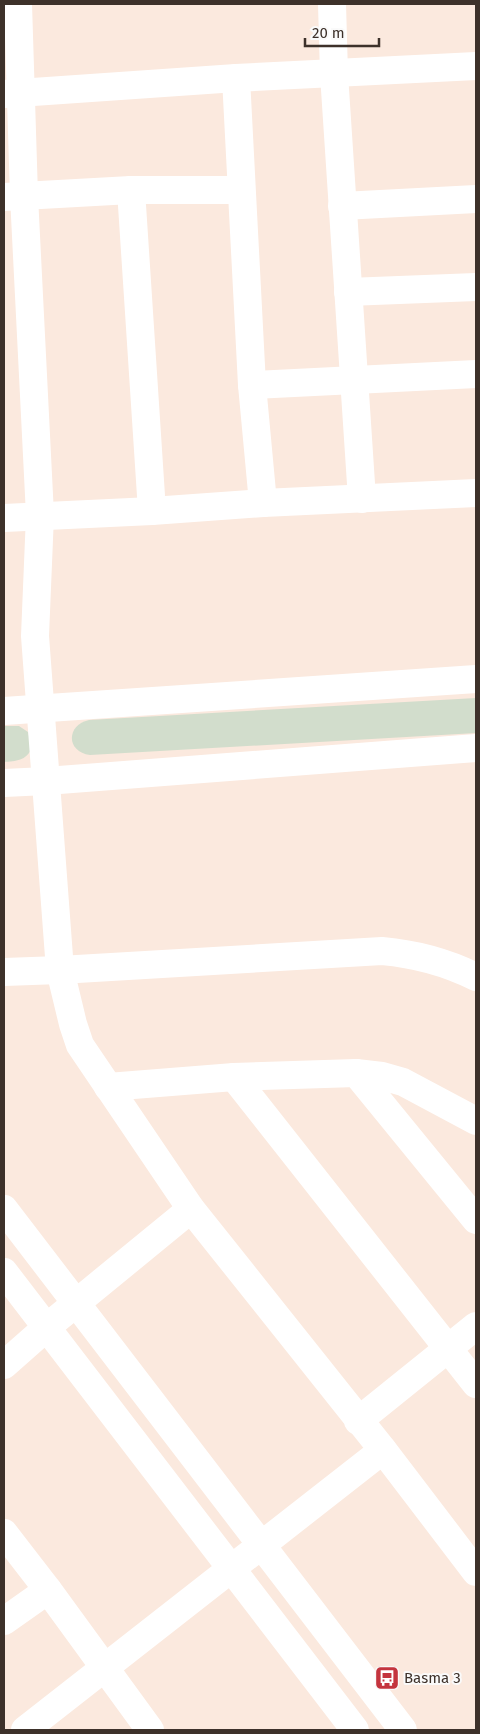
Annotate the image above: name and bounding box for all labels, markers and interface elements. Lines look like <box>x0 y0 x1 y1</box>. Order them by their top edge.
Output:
scale bar <box>305 15 379 47</box>
text: 20 m <box>312 24 345 42</box>
bus stop icon: Basma 3 <box>374 1665 400 1691</box>
place label: Basma 3 <box>404 1669 461 1687</box>

